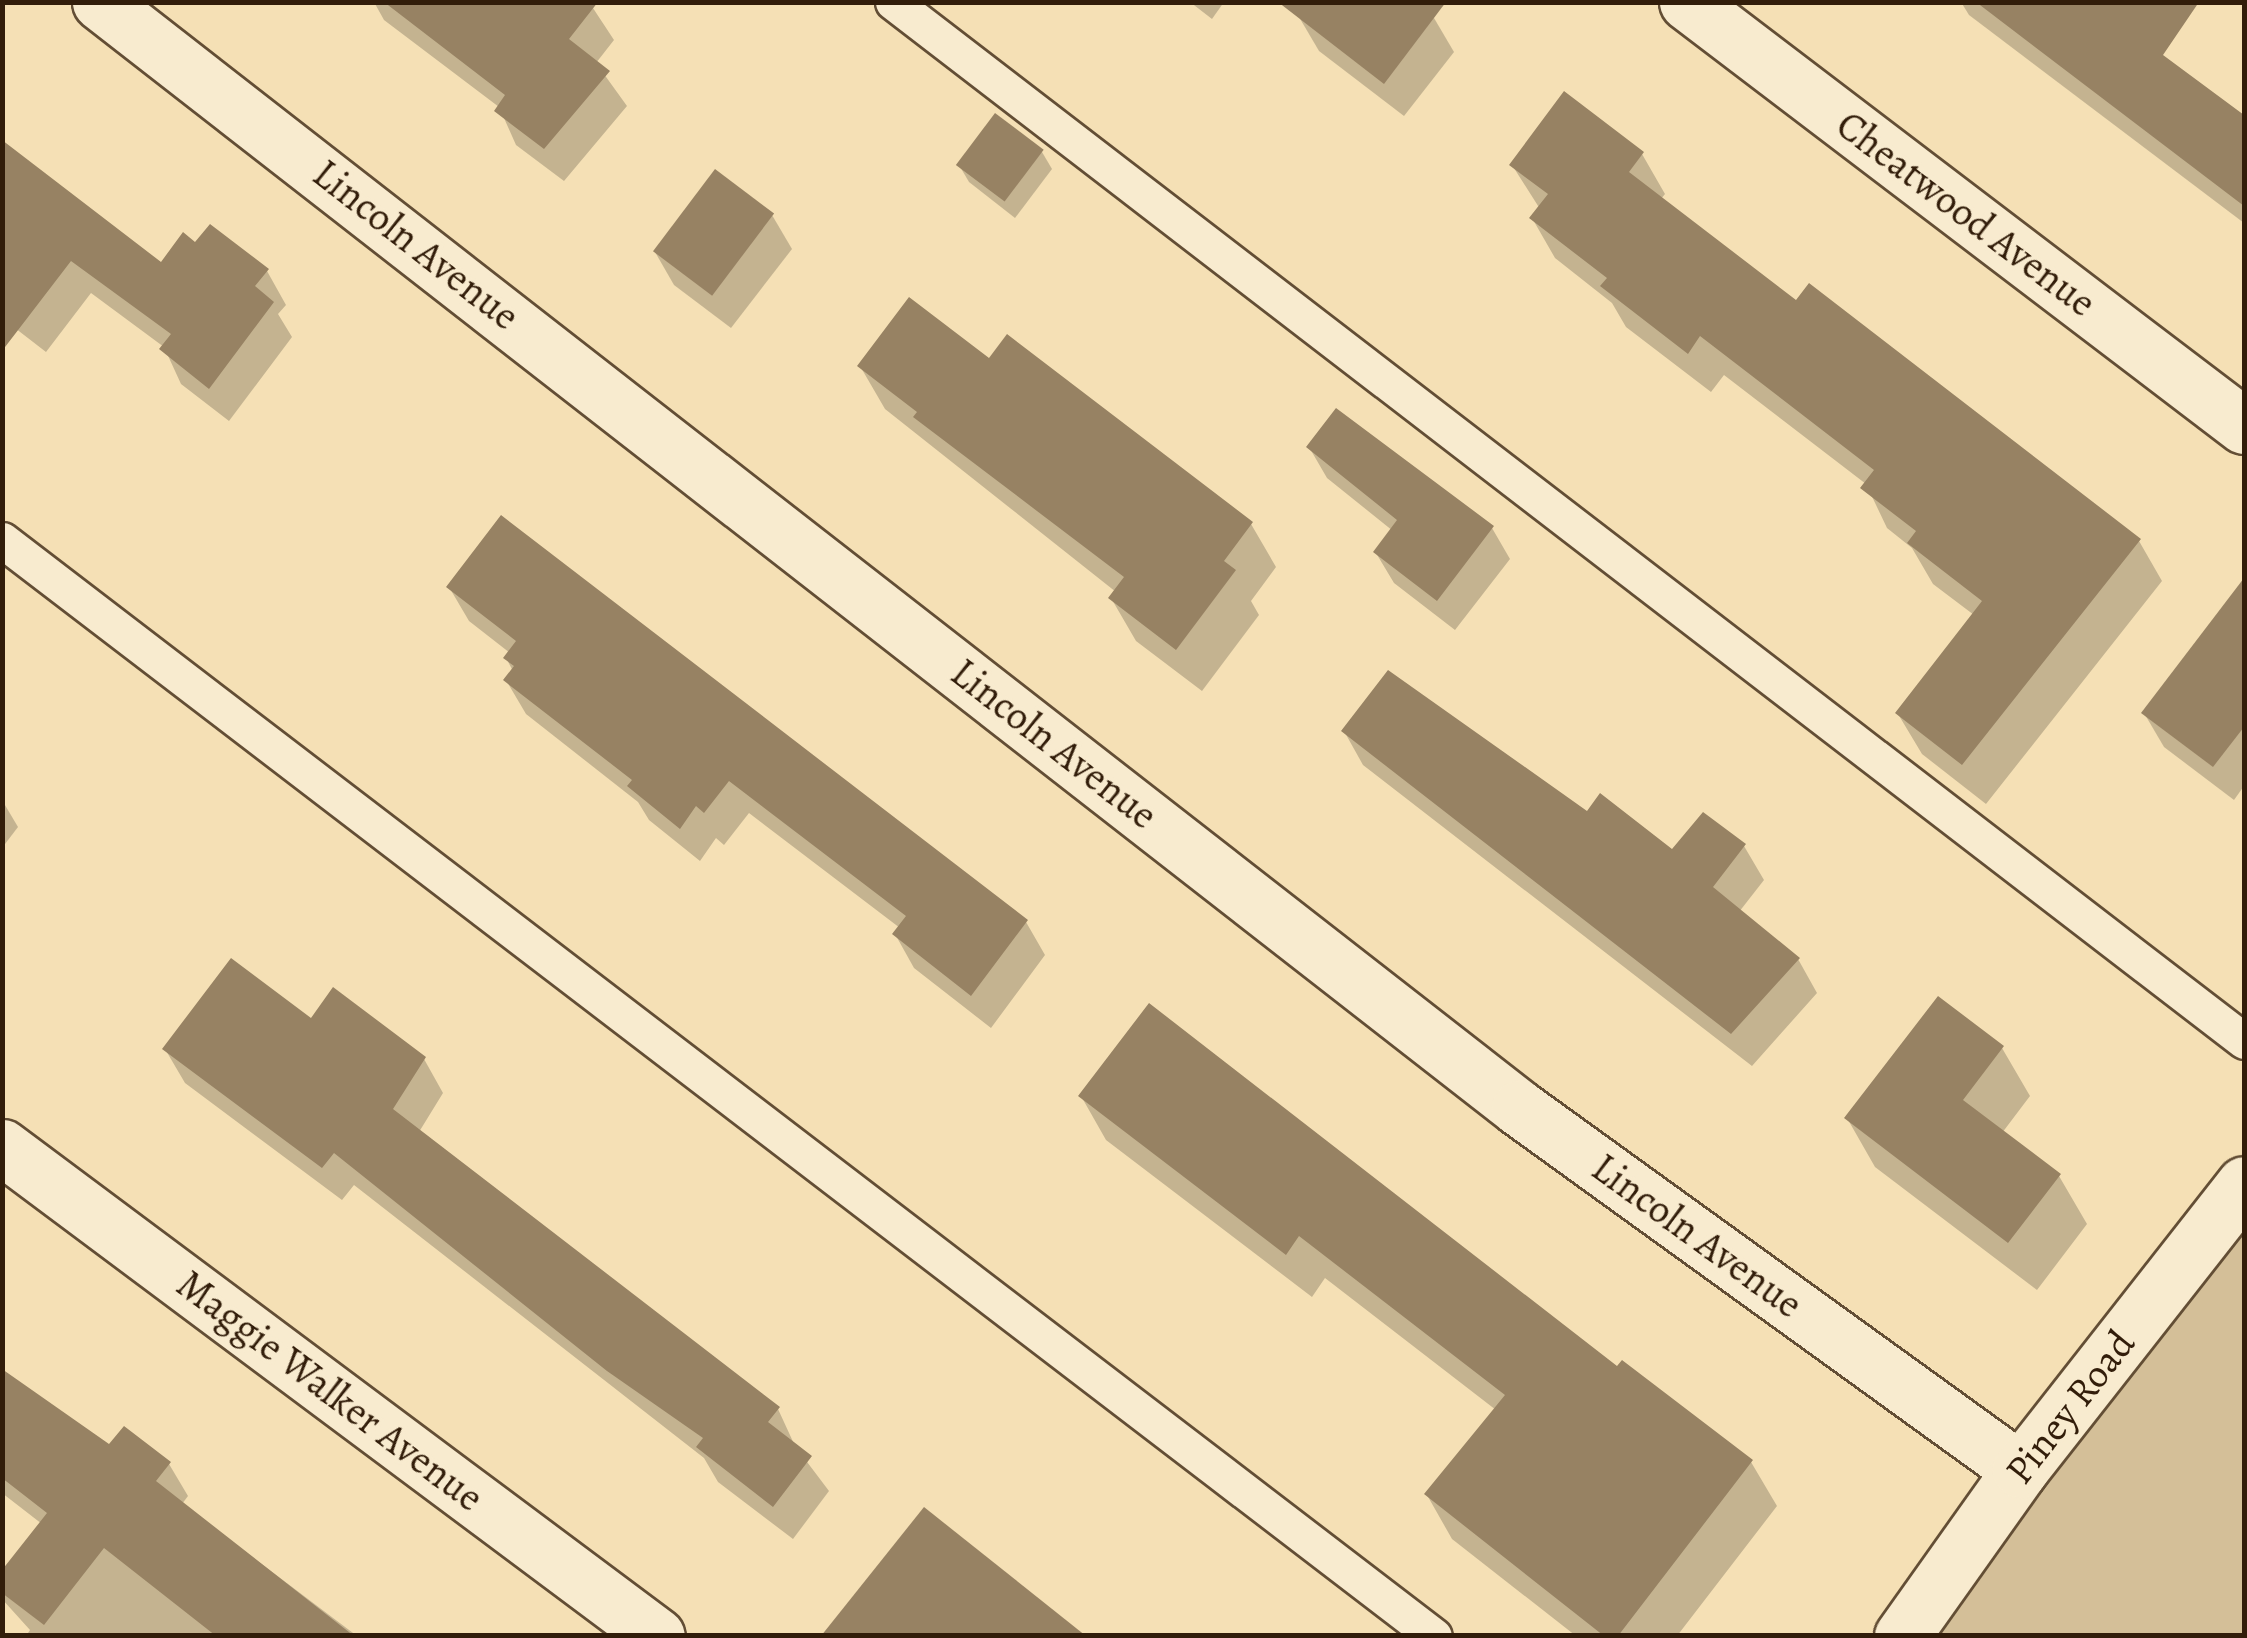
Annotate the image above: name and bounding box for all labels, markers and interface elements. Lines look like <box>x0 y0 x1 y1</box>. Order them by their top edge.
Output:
street label: Cheatwood Avenue <box>1827 101 2105 327</box>
street label: Lincoln Avenue <box>303 150 529 340</box>
street label: Lincoln Avenue <box>941 649 1167 839</box>
street label: Lincoln Avenue <box>1582 1144 1812 1328</box>
street label: Maggie Walker Avenue <box>167 1260 493 1522</box>
street label: Piney Road <box>1995 1321 2145 1493</box>

